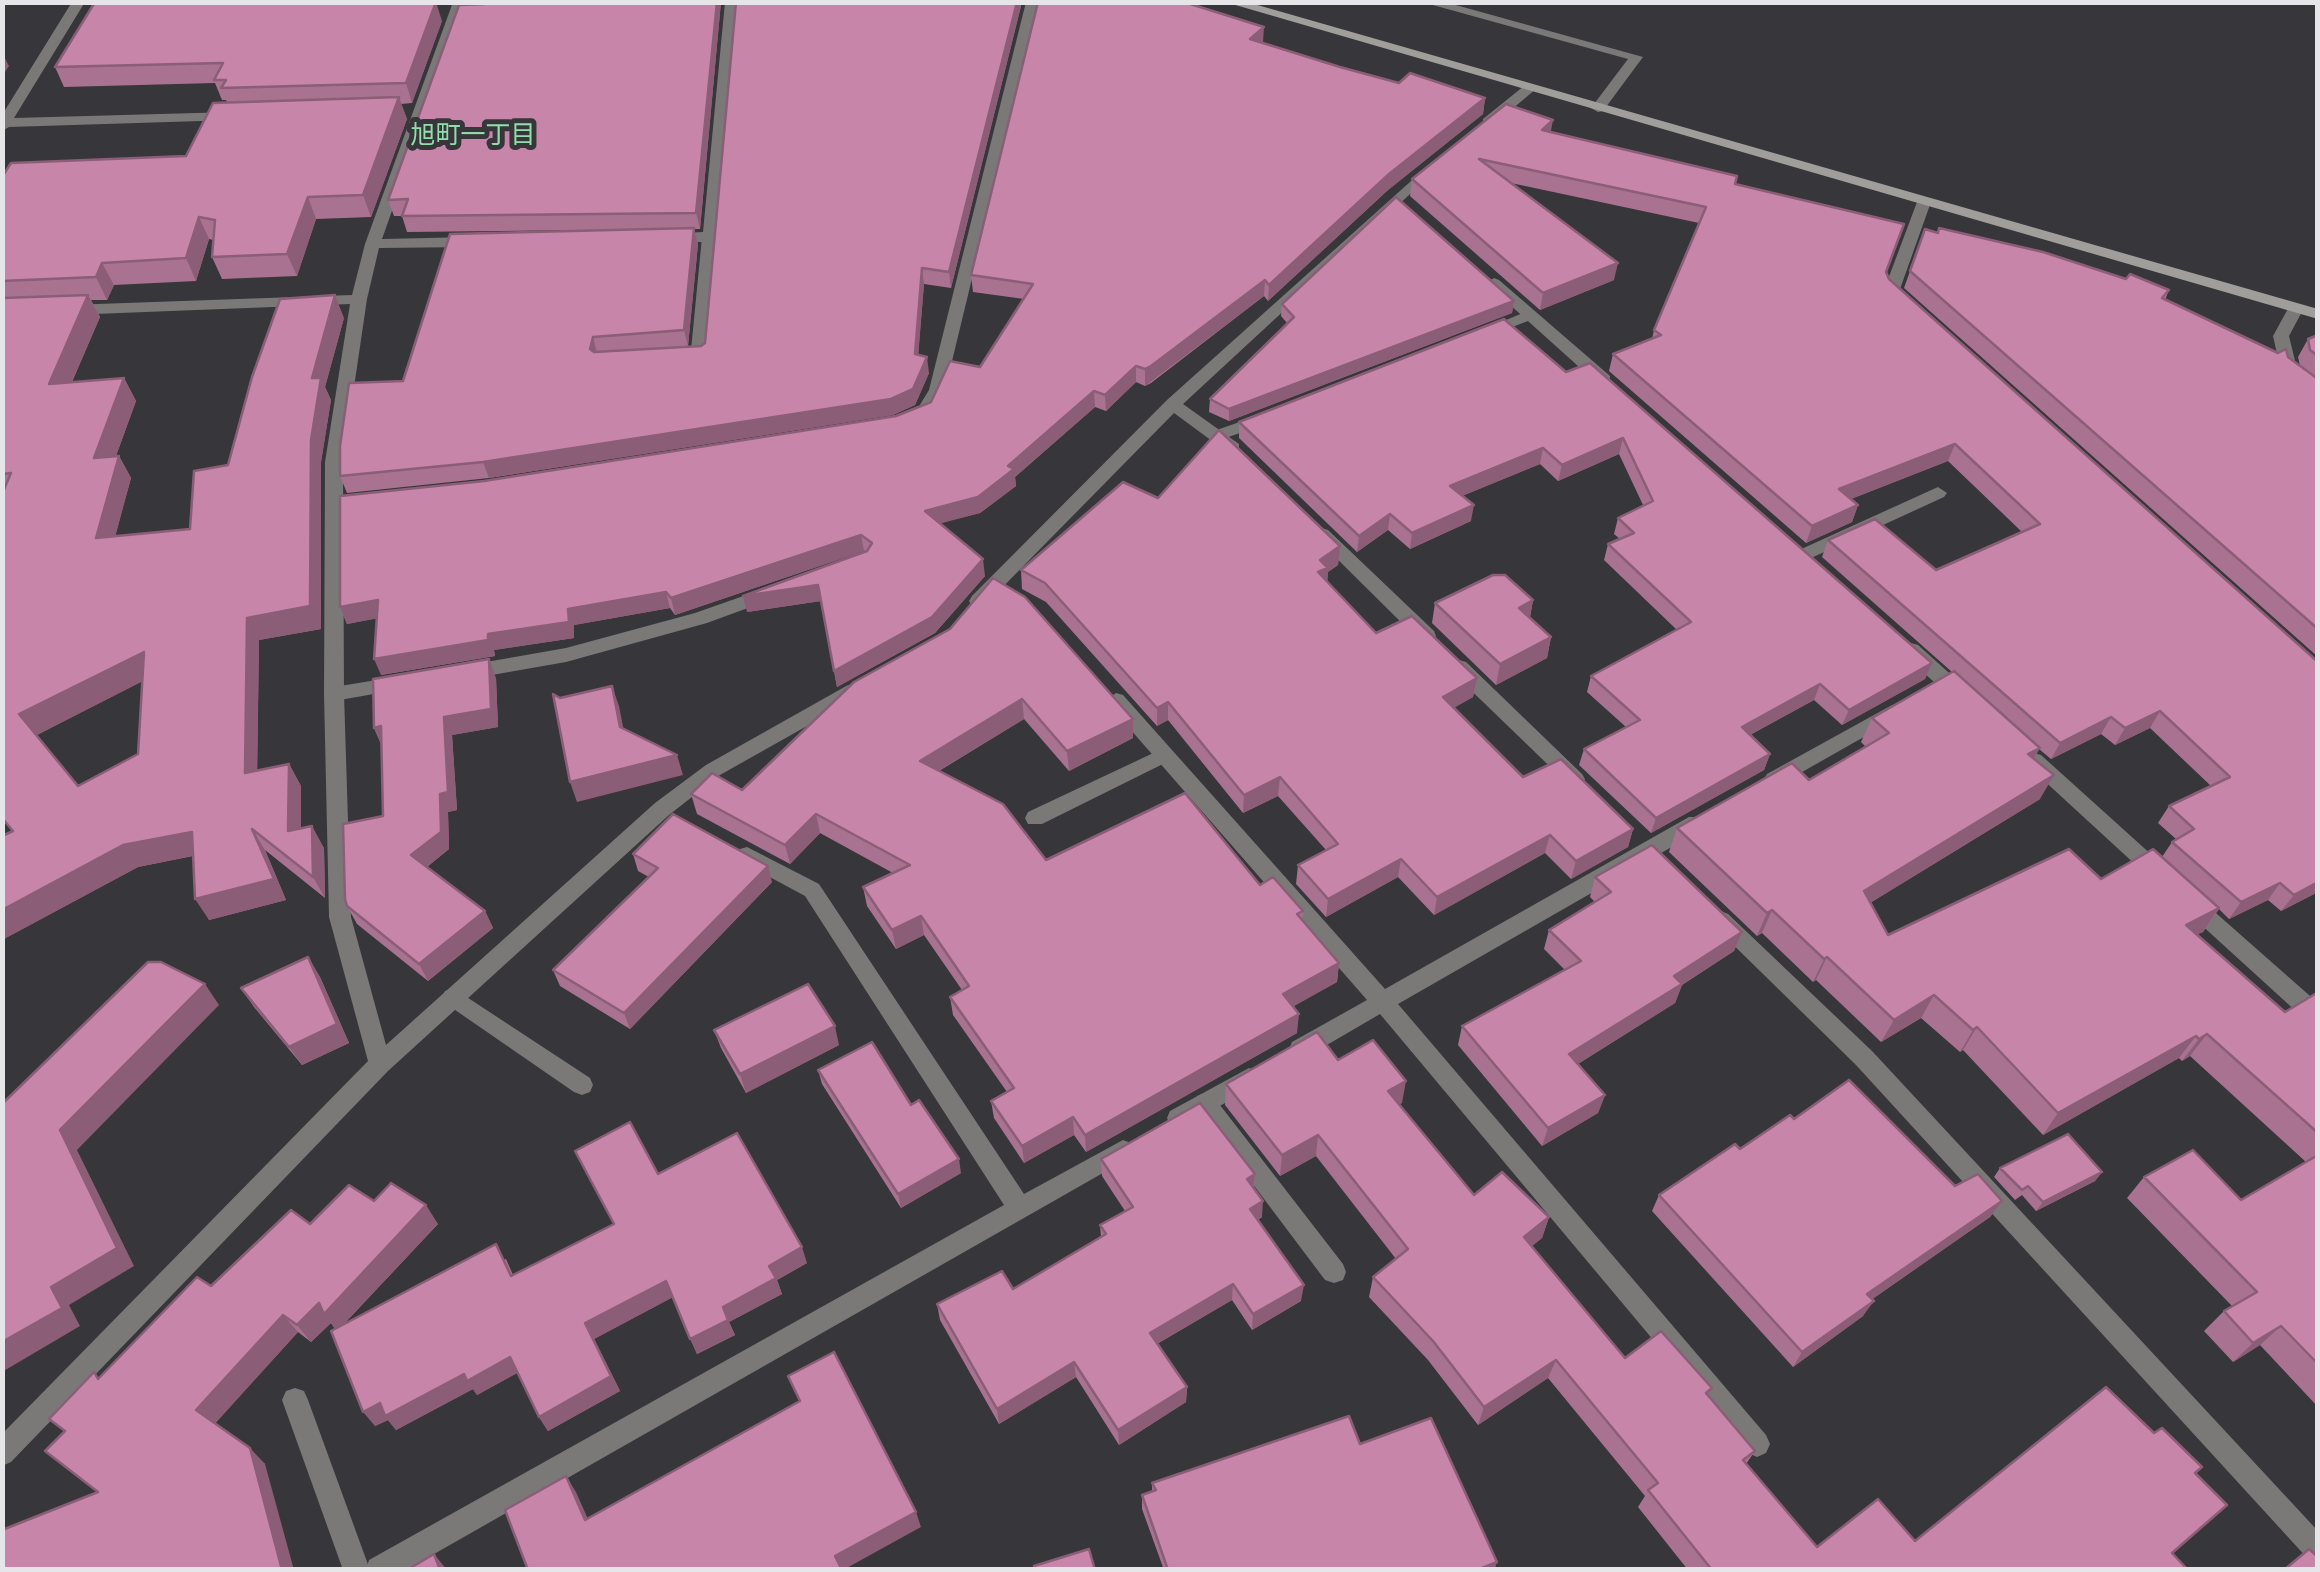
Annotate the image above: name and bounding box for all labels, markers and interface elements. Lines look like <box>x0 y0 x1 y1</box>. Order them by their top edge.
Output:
district label: 旭町一丁目 <box>411 121 535 151</box>

